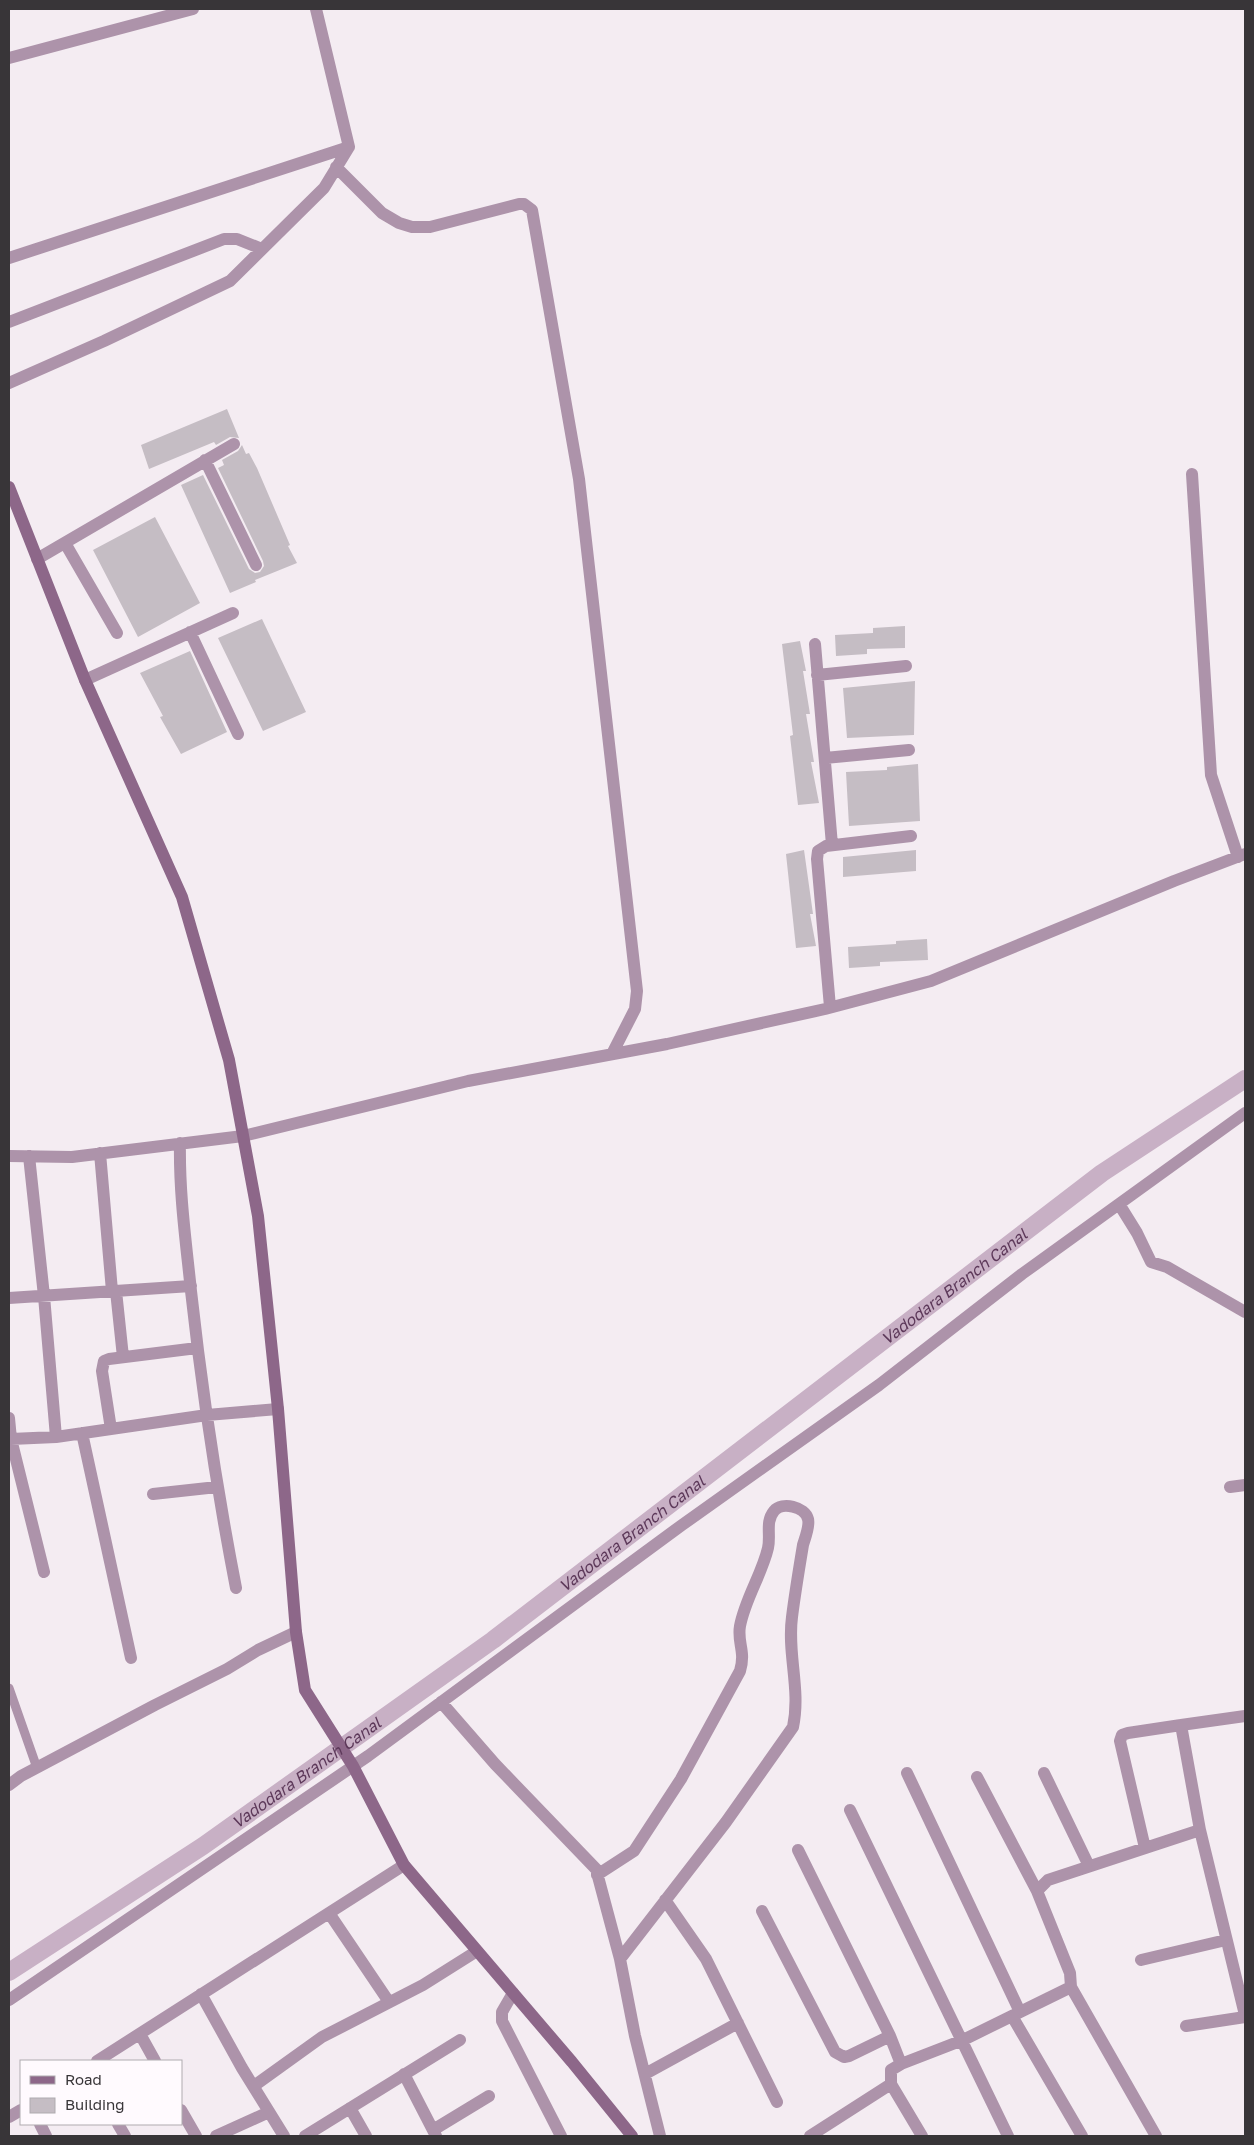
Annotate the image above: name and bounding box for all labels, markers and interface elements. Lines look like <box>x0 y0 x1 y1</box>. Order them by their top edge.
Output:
water label: Vadodara Branch Canal <box>877 1224 1032 1349</box>
water label: Vadodara Branch Canal <box>555 1471 709 1596</box>
water label: Vadodara Branch Canal <box>228 1712 386 1833</box>
legend <box>20 2060 182 2125</box>
text: Road <box>65 2070 102 2088</box>
text: Building <box>65 2095 125 2113</box>

